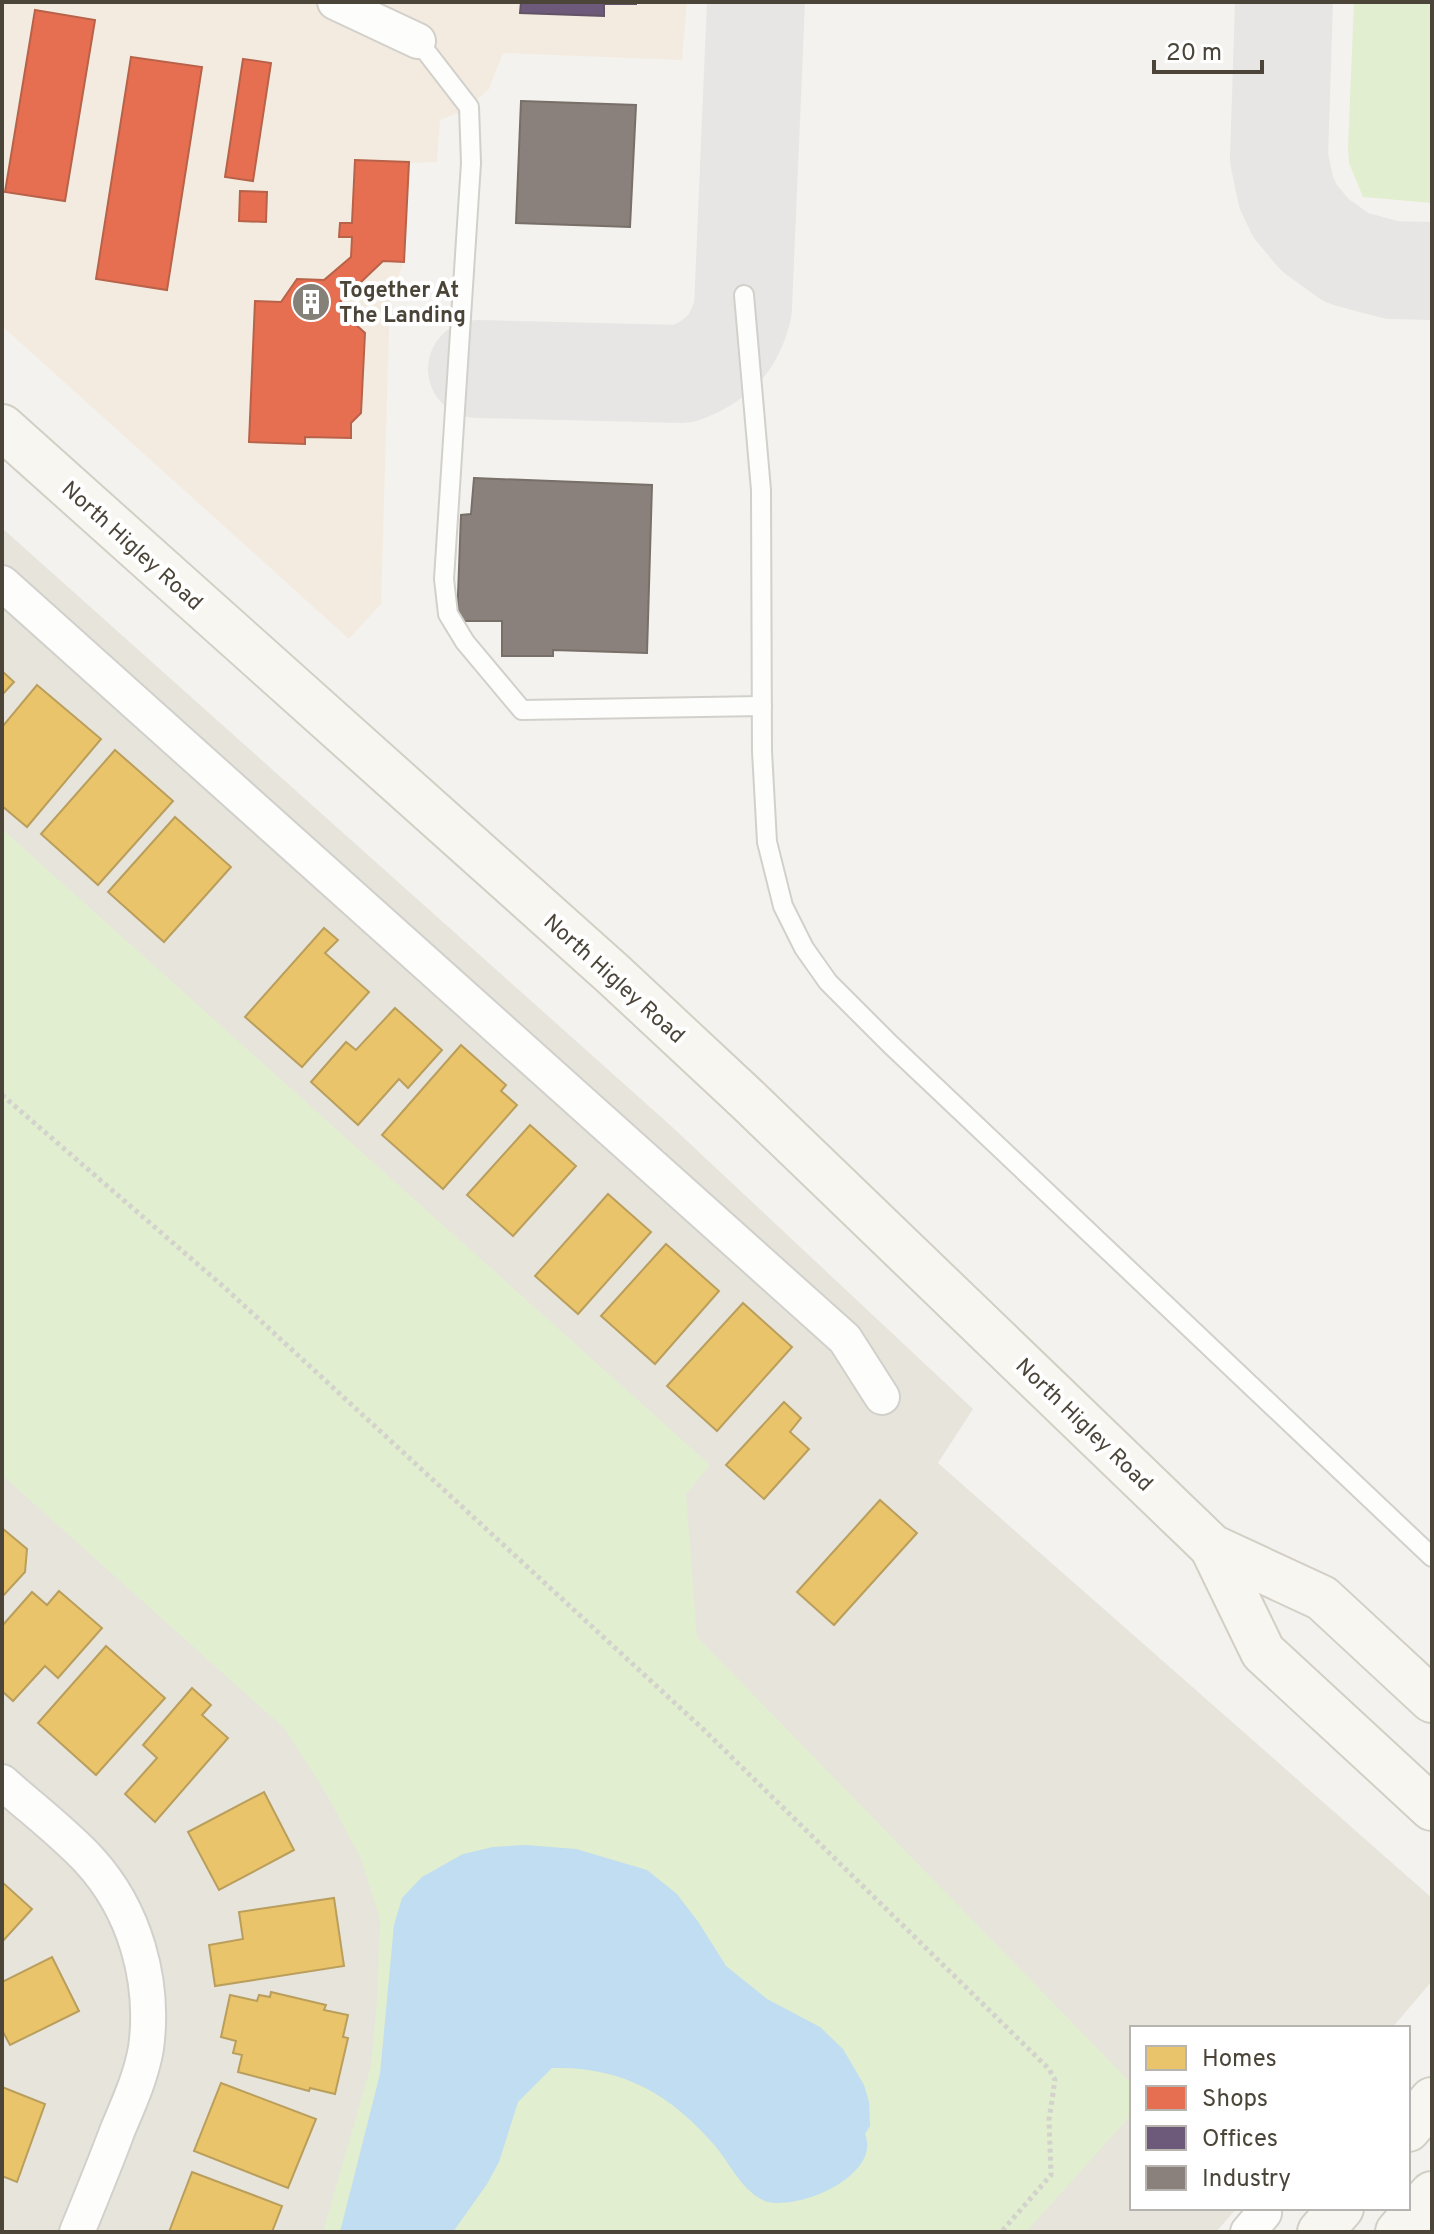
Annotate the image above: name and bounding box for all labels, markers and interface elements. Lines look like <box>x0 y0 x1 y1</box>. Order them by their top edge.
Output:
scale bar <box>1154 24 1262 74</box>
text: 20 m <box>1166 39 1222 69</box>
place label: Together At The Landing <box>339 278 466 330</box>
building icon: Together At The Landing <box>290 281 332 323</box>
street label: North Higley Road <box>55 476 207 617</box>
street label: North Higley Road <box>537 909 689 1050</box>
street label: North Higley Road <box>1009 1353 1158 1498</box>
legend <box>1130 2026 1410 2210</box>
text: Homes <box>1202 2045 1277 2075</box>
text: Shops <box>1202 2085 1268 2115</box>
text: Offices <box>1202 2125 1278 2155</box>
text: Industry <box>1202 2165 1291 2195</box>

